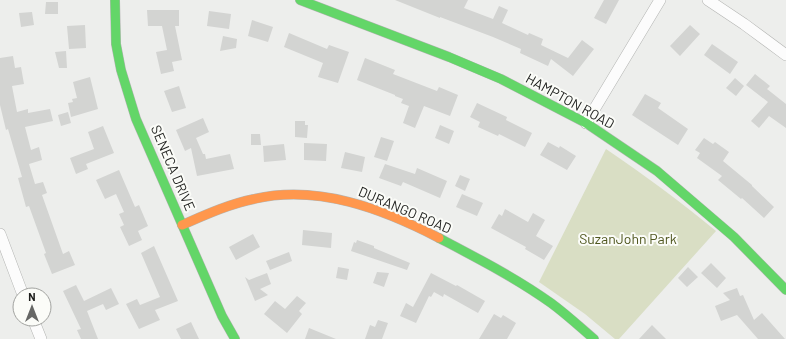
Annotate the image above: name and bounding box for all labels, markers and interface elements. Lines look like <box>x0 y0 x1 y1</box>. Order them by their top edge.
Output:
street label: HAMPTON ROAD <box>523 69 618 132</box>
street label: SENECA DRIVE <box>148 122 199 213</box>
street label: DURANGO ROAD <box>356 182 454 237</box>
park label: SuzanJohn Park <box>579 230 677 247</box>
north arrow <box>12 287 52 327</box>
text: N <box>28 290 36 303</box>

